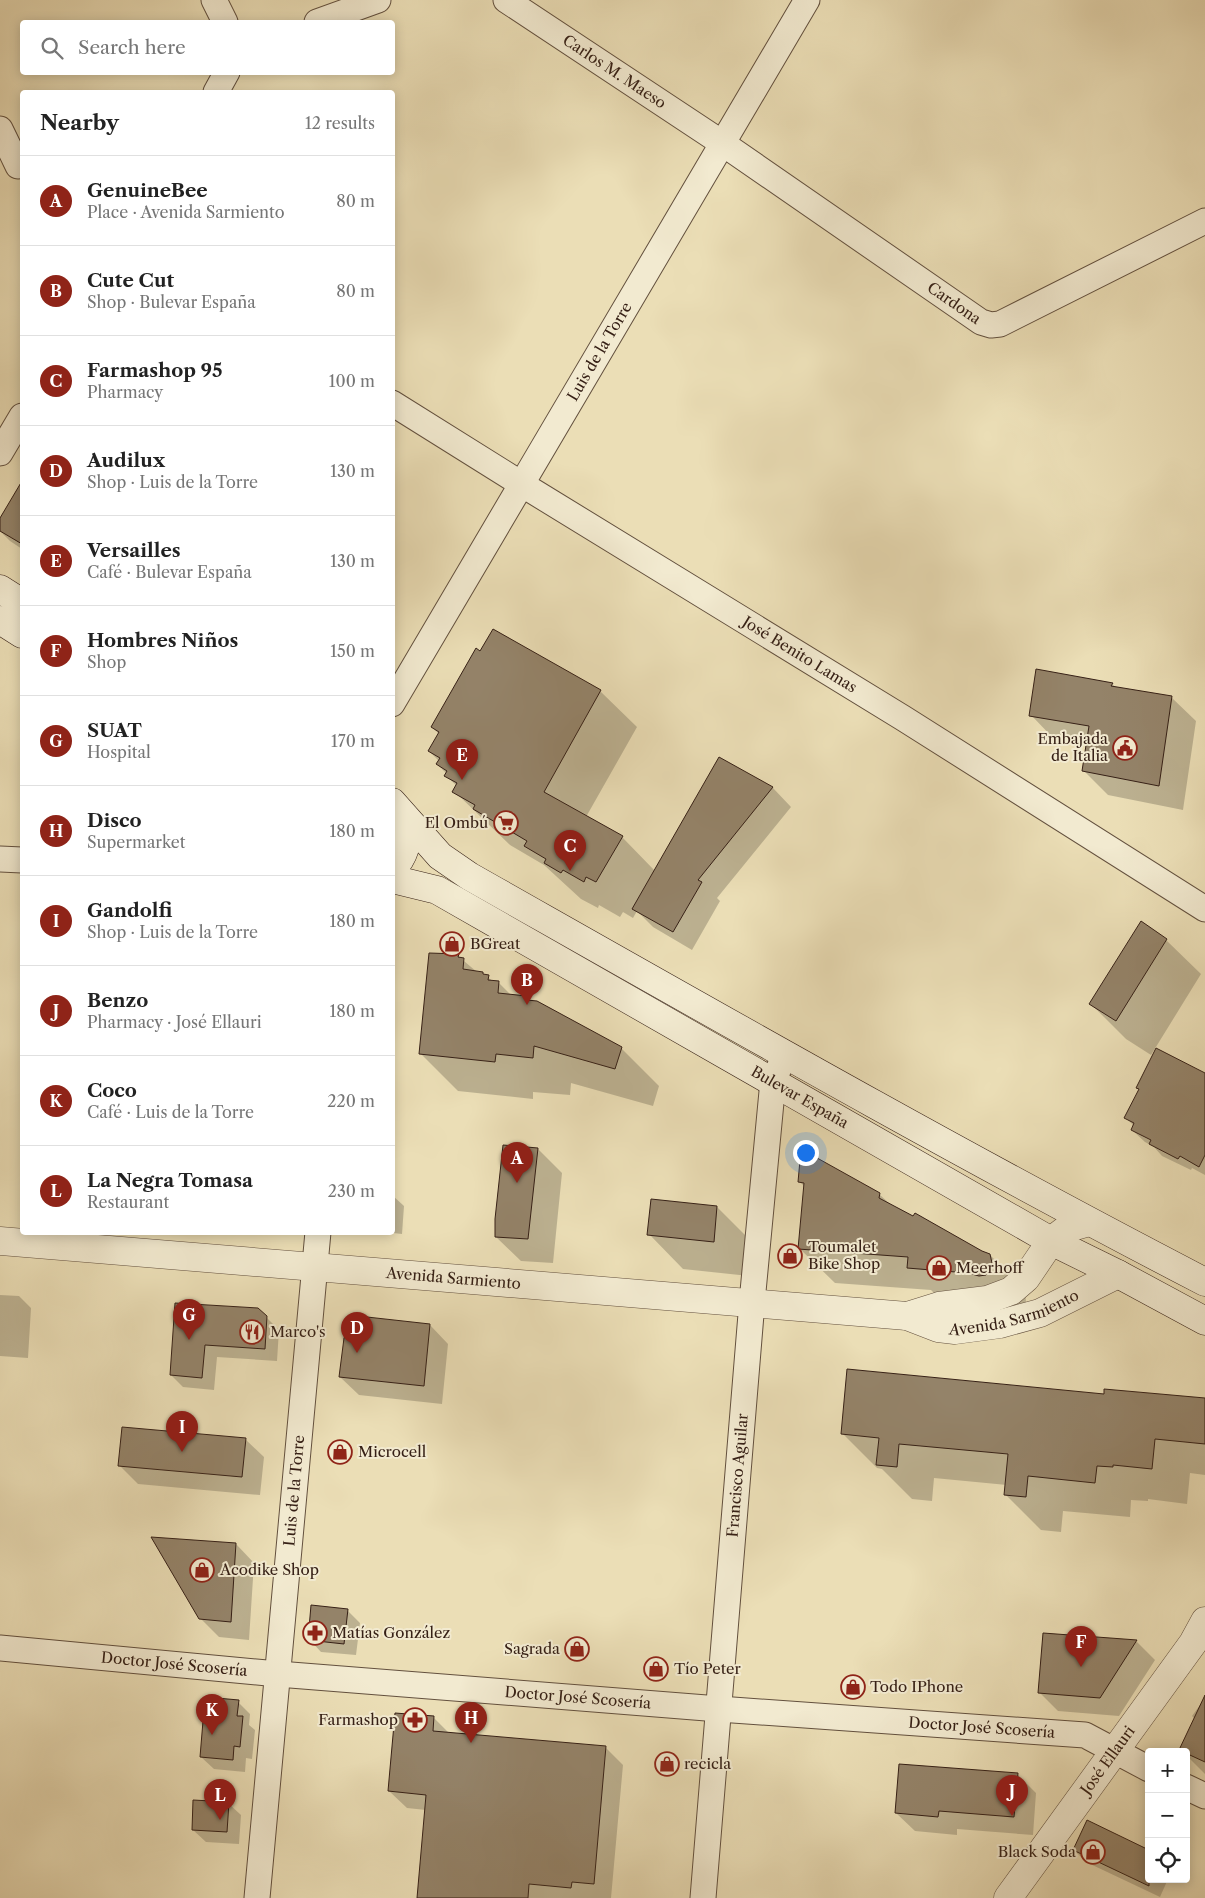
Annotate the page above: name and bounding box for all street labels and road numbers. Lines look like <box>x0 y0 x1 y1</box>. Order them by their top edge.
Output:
street label: Carlos M. Maeso <box>559 30 670 112</box>
street label: Cardona <box>924 278 985 328</box>
street label: Luis de la Torre <box>563 299 636 404</box>
street label: José Benito Lamas <box>737 611 861 696</box>
street label: Bulevar España <box>748 1062 852 1132</box>
street label: Avenida Sarmiento <box>384 1263 522 1293</box>
street label: Avenida Sarmiento <box>947 1285 1082 1340</box>
street label: Francisco Aguilar <box>723 1412 752 1538</box>
street label: Luis de la Torre <box>279 1434 308 1547</box>
street label: Doctor José Scosería <box>100 1647 248 1680</box>
street label: Doctor José Scosería <box>504 1682 652 1713</box>
street label: Doctor José Scosería <box>908 1712 1056 1742</box>
street label: José Ellauri <box>1075 1722 1139 1800</box>

